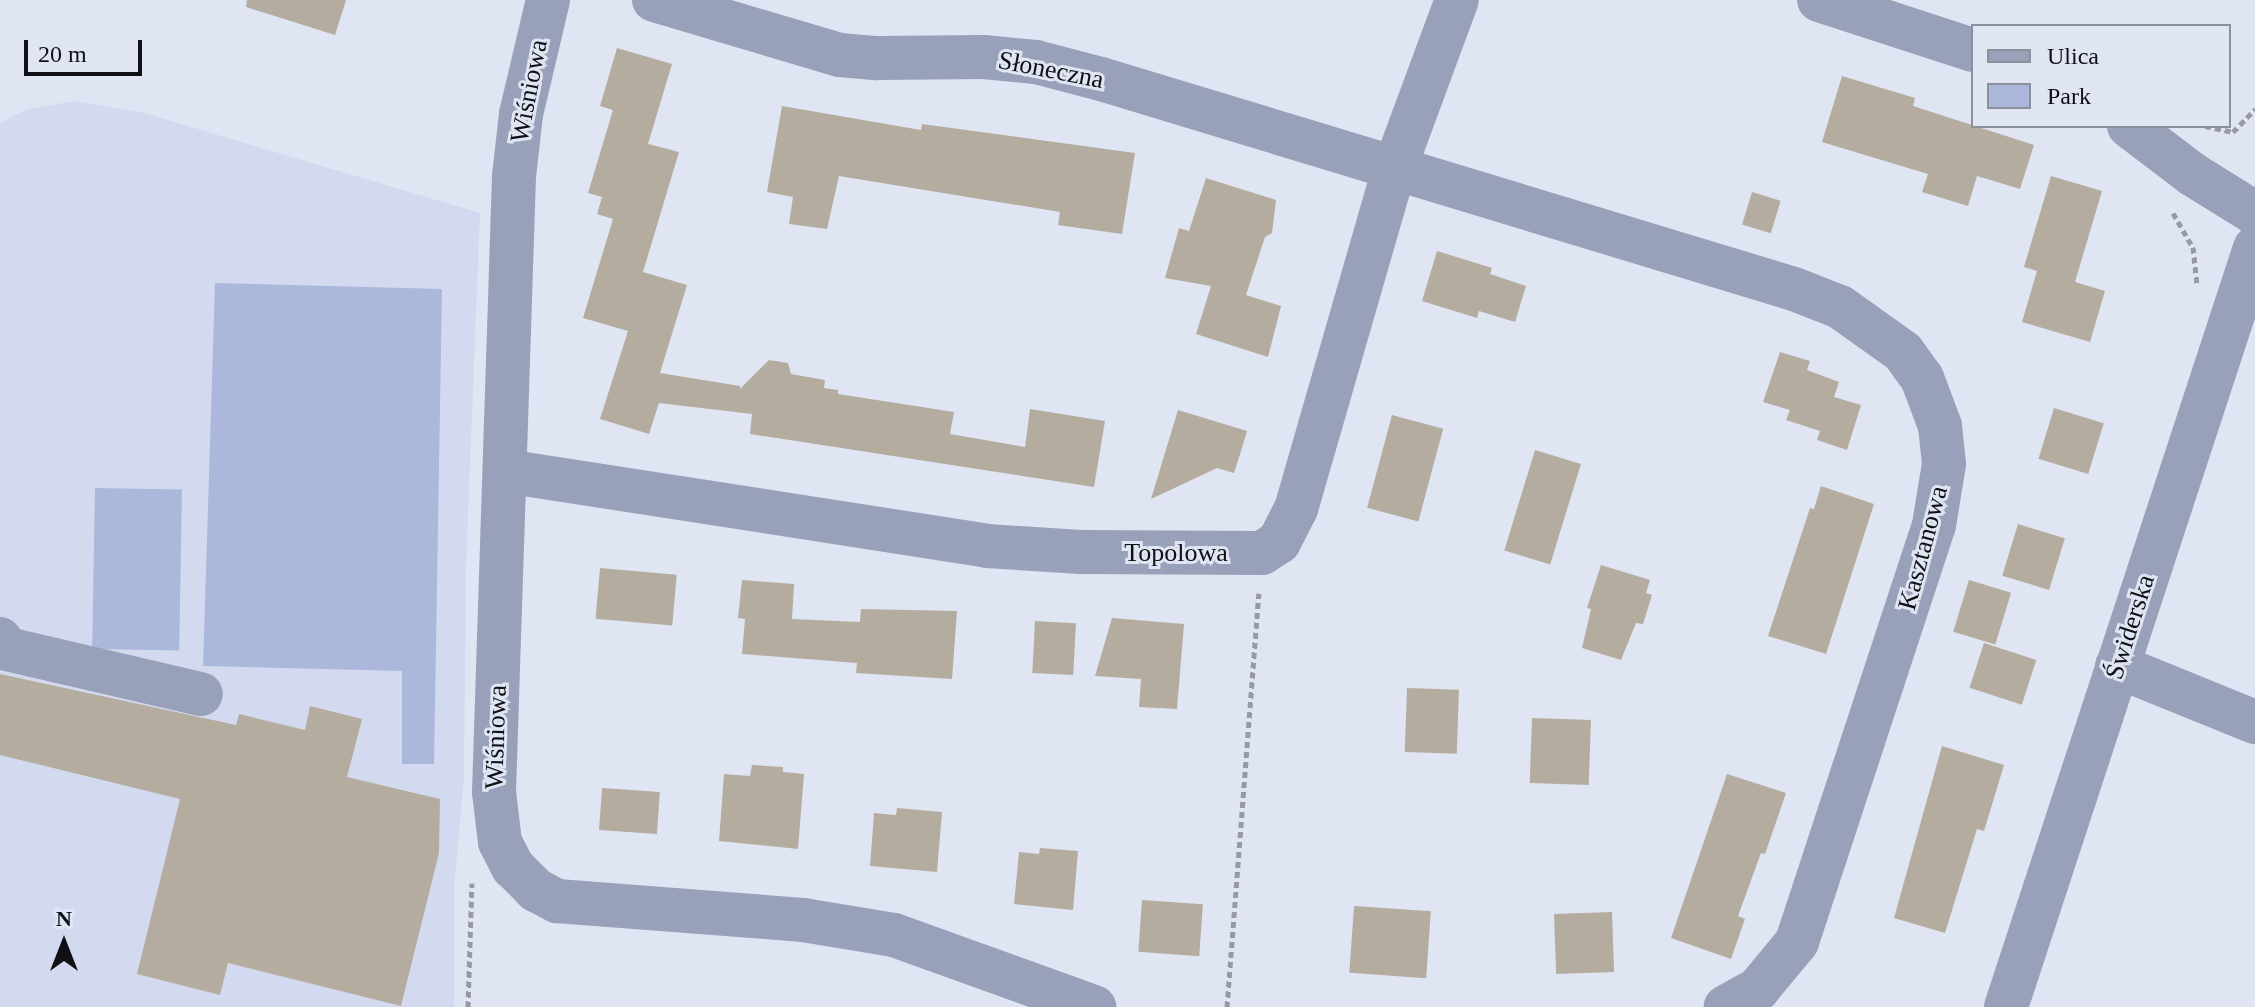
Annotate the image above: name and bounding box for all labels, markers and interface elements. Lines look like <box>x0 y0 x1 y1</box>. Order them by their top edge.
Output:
scale bar <box>28 24 146 74</box>
legend <box>1971 24 2231 128</box>
street label: Wiśniowa <box>504 37 554 145</box>
text: 20 m <box>38 41 87 67</box>
text: Ulica <box>2047 43 2099 69</box>
street label: Słoneczna <box>996 44 1106 96</box>
text: Park <box>2047 83 2091 109</box>
street label: Kasztanowa <box>1891 483 1955 613</box>
street label: Topolowa <box>1124 537 1228 569</box>
street label: Świderska <box>2098 571 2162 683</box>
street label: Wiśniowa <box>479 684 513 790</box>
north arrow <box>24 903 104 983</box>
text: N <box>56 906 72 931</box>

